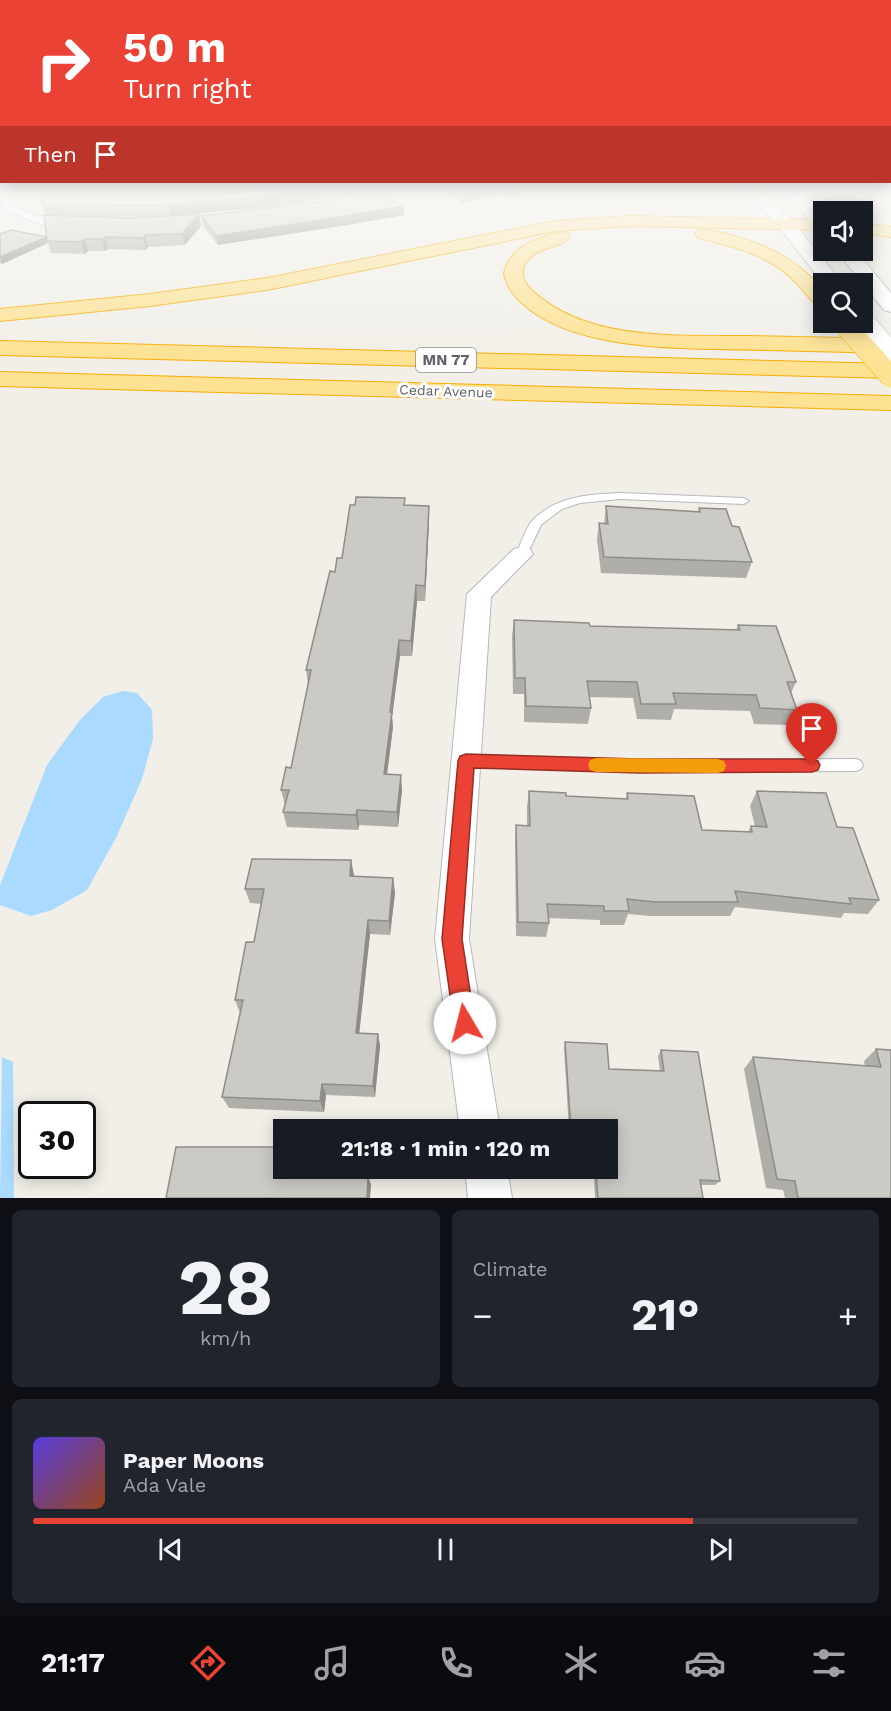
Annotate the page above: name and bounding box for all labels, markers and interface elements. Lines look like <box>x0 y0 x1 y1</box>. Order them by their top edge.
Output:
text: 50 m <box>123 23 226 72</box>
icon: right <box>24 24 102 102</box>
text: Turn right <box>123 73 252 105</box>
icon: arrive <box>89 138 122 171</box>
text: Then <box>24 142 77 167</box>
map controls <box>813 201 873 333</box>
button: sound <box>813 201 873 261</box>
button: search <box>813 273 873 333</box>
road number: MN 77 <box>416 348 476 372</box>
street label: Cedar Avenue <box>399 381 493 401</box>
pin <box>786 703 837 765</box>
icon: arrive <box>795 712 828 745</box>
position arrow <box>433 991 497 1055</box>
speed limit sign: 30 <box>18 1101 96 1179</box>
text: 21:18 · 1 min · 120 m <box>341 1136 550 1161</box>
text: 28 <box>178 1241 273 1333</box>
text: Climate <box>473 1257 548 1281</box>
text: 21° <box>631 1288 700 1341</box>
text: − <box>473 1296 492 1335</box>
text: + <box>838 1296 858 1335</box>
text: km/h <box>200 1326 252 1350</box>
text: Paper Moons <box>123 1448 264 1473</box>
text: Ada Vale <box>123 1473 206 1497</box>
icon: previous <box>154 1533 187 1566</box>
icon: pause <box>429 1533 462 1566</box>
icon: next <box>704 1533 737 1566</box>
icon: directions <box>187 1642 229 1684</box>
icon: music <box>311 1642 353 1684</box>
icon: phone <box>435 1642 477 1684</box>
icon: climate <box>560 1642 602 1684</box>
icon: car <box>684 1642 726 1684</box>
icon: filters <box>808 1642 850 1684</box>
text: 21:17 <box>41 1647 105 1679</box>

